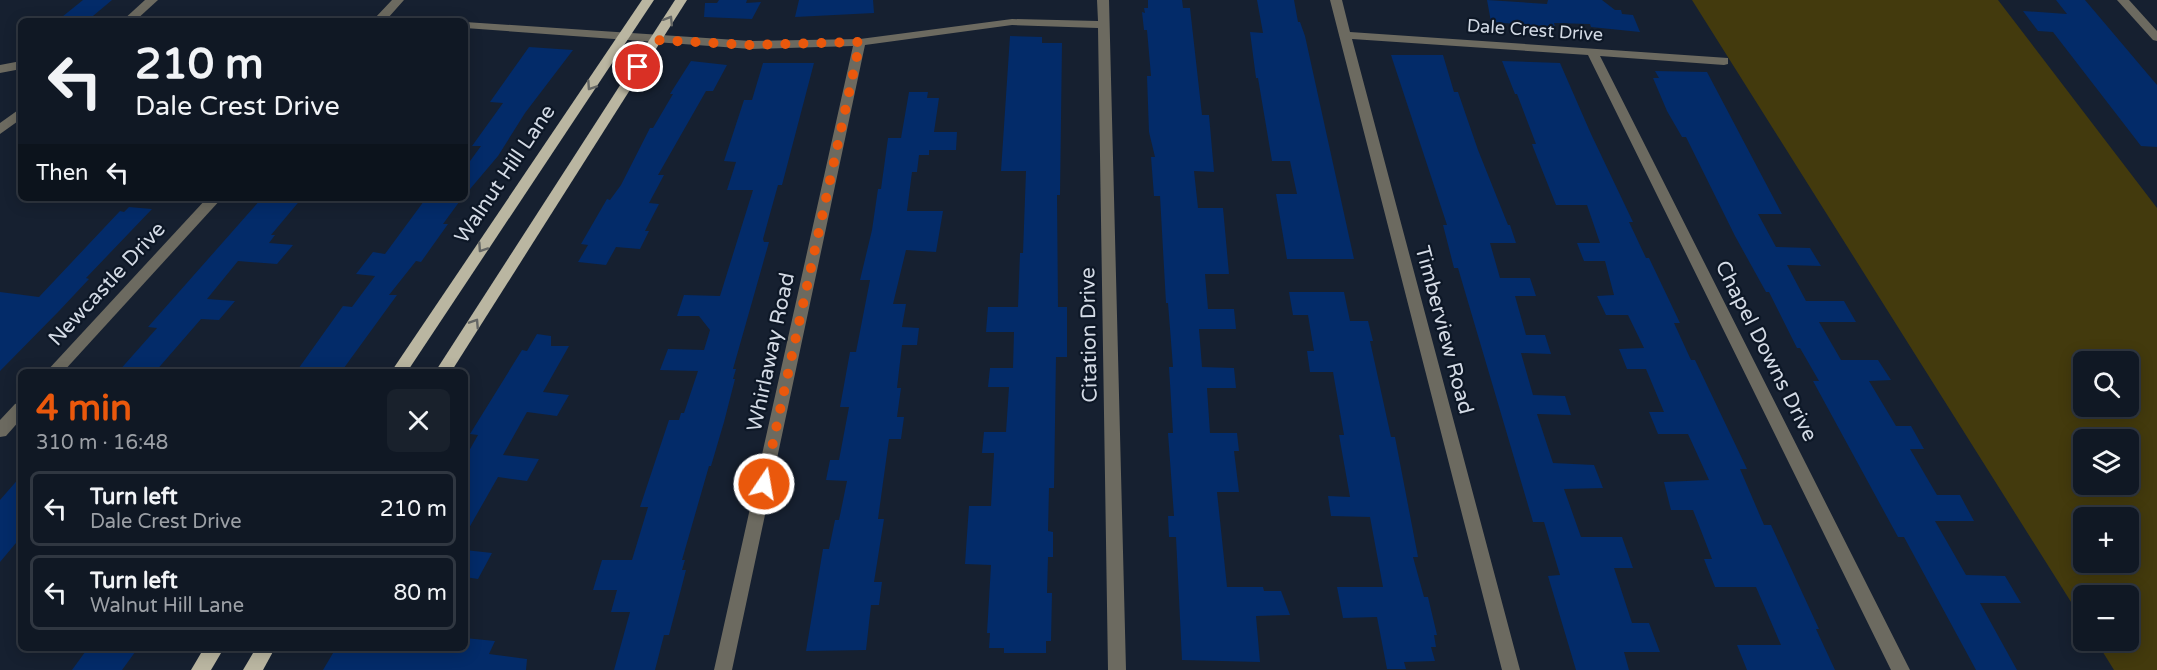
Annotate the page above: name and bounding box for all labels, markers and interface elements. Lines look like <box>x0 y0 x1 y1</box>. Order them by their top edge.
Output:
street label: Dale Crest Drive <box>1466 14 1604 46</box>
one-way arrow <box>661 16 673 26</box>
text: 210 m <box>135 39 264 90</box>
pin <box>612 41 663 92</box>
icon: left <box>36 42 114 120</box>
icon: arrive <box>621 50 654 83</box>
one-way arrow <box>587 79 598 90</box>
text: Dale Crest Drive <box>135 90 340 123</box>
street label: Walnut Hill Lane <box>449 100 561 248</box>
icon: left <box>101 156 134 189</box>
text: Then <box>36 160 89 186</box>
street label: Newcastle Drive <box>43 217 171 351</box>
one-way arrow <box>479 241 490 252</box>
street label: Timberview Road <box>1410 243 1478 417</box>
street label: Chapel Downs Drive <box>1710 256 1823 446</box>
street label: Citation Drive <box>1075 267 1103 403</box>
street label: Whirlaway Road <box>742 270 800 434</box>
one-way arrow <box>468 319 479 330</box>
map controls <box>2073 351 2139 651</box>
button: search <box>2073 351 2139 417</box>
text: 4 min <box>36 387 132 430</box>
button: close <box>387 389 450 452</box>
button: layers <box>2073 429 2139 495</box>
text: 310 m · 16:48 <box>36 431 168 455</box>
position arrow <box>732 452 796 516</box>
text: Turn left <box>90 484 178 510</box>
icon: left <box>39 492 72 525</box>
text: 210 m <box>380 496 447 522</box>
button: + <box>2073 507 2139 573</box>
text: Dale Crest Drive <box>90 510 242 534</box>
text: Turn left <box>90 568 178 594</box>
icon: left <box>39 576 72 609</box>
text: 80 m <box>393 580 447 606</box>
button: − <box>2073 585 2139 651</box>
text: Walnut Hill Lane <box>90 594 244 618</box>

